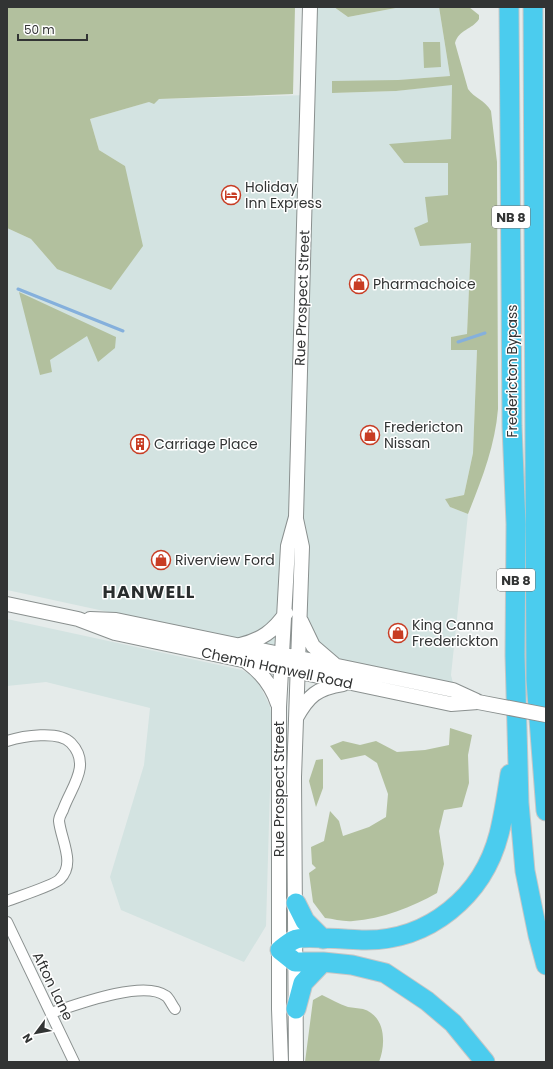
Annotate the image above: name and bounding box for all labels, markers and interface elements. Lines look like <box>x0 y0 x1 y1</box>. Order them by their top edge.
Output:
scale bar <box>18 16 87 42</box>
text: 50 m <box>24 21 55 38</box>
place label: Holiday Inn Express <box>245 177 322 213</box>
hotel icon: Holiday Inn Express <box>220 184 242 206</box>
road number: NB 8 <box>492 206 530 228</box>
street label: Rue Prospect Street <box>290 230 314 366</box>
shop icon: Pharmachoice <box>348 273 370 295</box>
place label: Pharmachoice <box>373 274 476 294</box>
street label: Fredericton Bypass <box>502 304 522 438</box>
place label: Fredericton Nissan <box>384 417 463 453</box>
shop icon: Fredericton Nissan <box>359 424 381 446</box>
building icon: Carriage Place <box>129 433 151 455</box>
place label: Carriage Place <box>154 434 258 454</box>
shop icon: Riverview Ford <box>150 549 172 571</box>
place label: Riverview Ford <box>175 550 275 570</box>
road number: NB 8 <box>497 569 535 591</box>
district label: HANWELL <box>103 579 195 604</box>
place label: King Canna Frederickton <box>412 615 499 651</box>
shop icon: King Canna Frederickton <box>387 622 409 644</box>
street label: Chemin Hanwell Road <box>199 642 355 694</box>
street label: Rue Prospect Street <box>269 721 289 857</box>
street label: Afton Lane <box>28 948 78 1024</box>
north arrow <box>16 1013 56 1053</box>
text: N <box>19 1031 36 1046</box>

